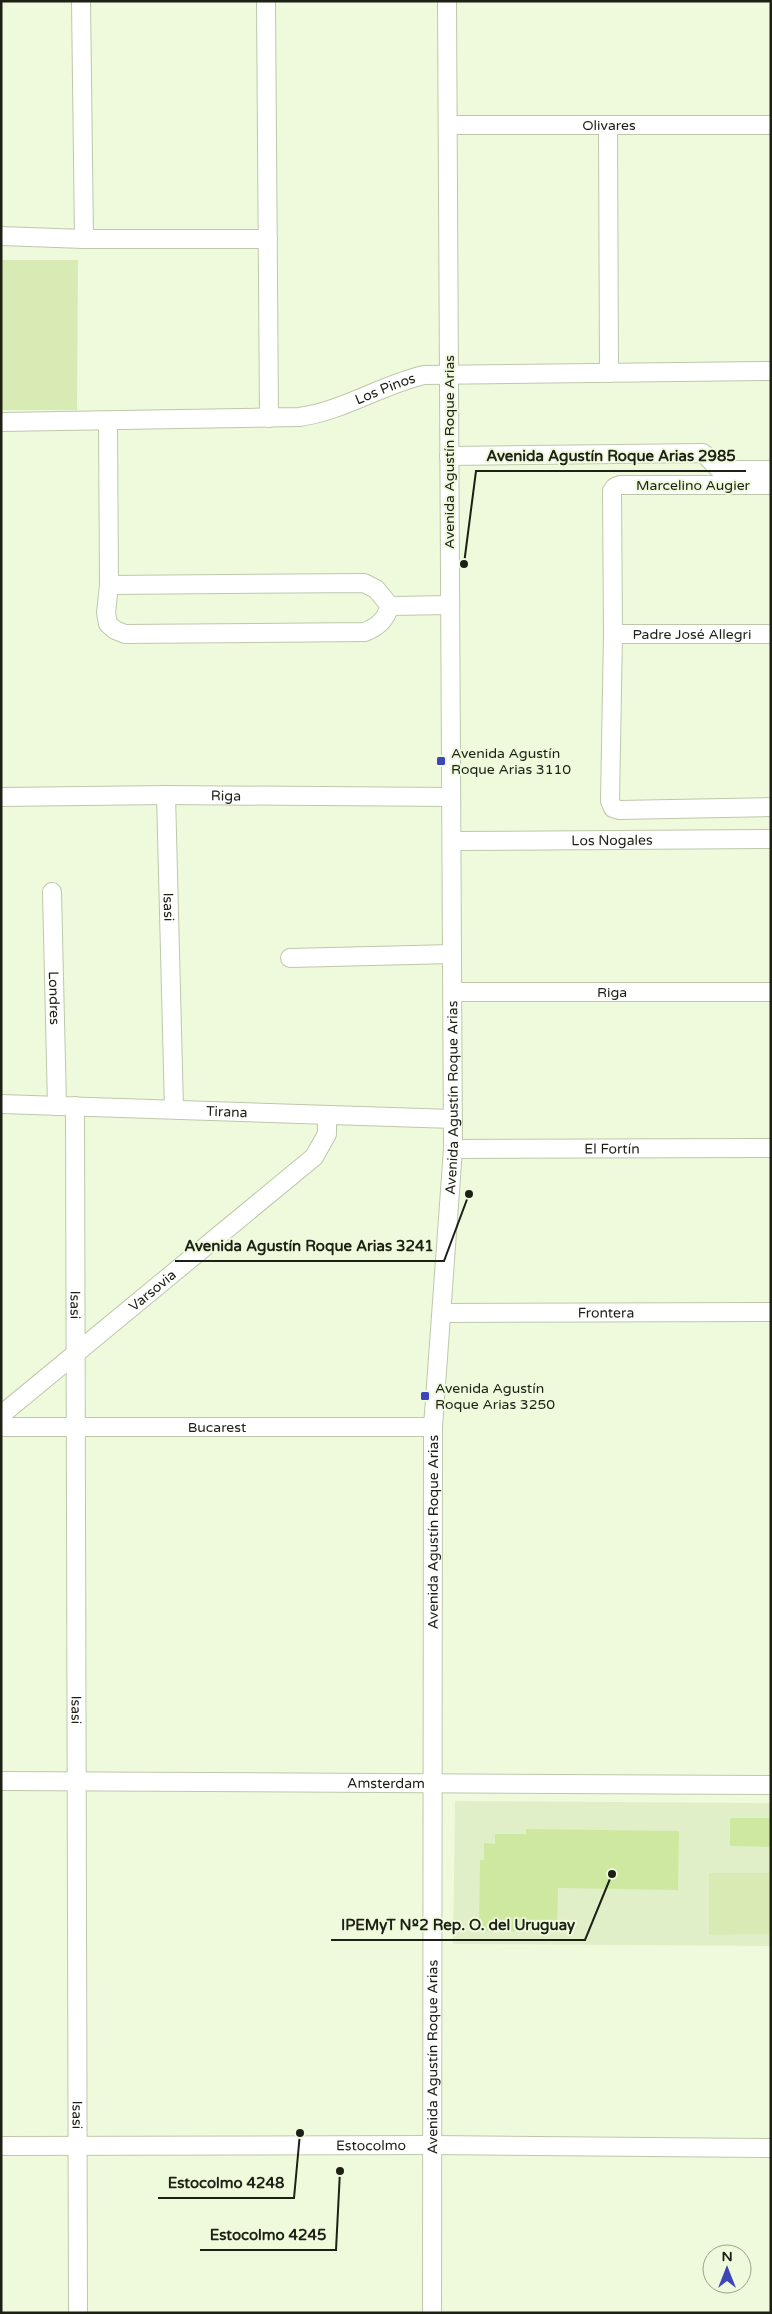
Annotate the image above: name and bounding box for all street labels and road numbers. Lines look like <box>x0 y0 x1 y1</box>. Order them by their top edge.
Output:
street label: Olivares <box>582 117 636 134</box>
street label: Avenida Agustín Roque Arias <box>441 355 458 549</box>
street label: Los Pinos <box>353 370 418 408</box>
street label: Marcelino Augier <box>636 477 751 494</box>
street label: Padre José Allegri <box>633 626 751 643</box>
street label: Riga <box>211 787 241 805</box>
street label: Los Nogales <box>571 832 653 849</box>
street label: Isasi <box>159 892 177 922</box>
street label: Londres <box>45 971 63 1025</box>
street label: Riga <box>597 984 627 1001</box>
street label: Avenida Agustín Roque Arias <box>442 1000 462 1195</box>
street label: Tirana <box>206 1103 248 1121</box>
street label: El Fortín <box>584 1140 640 1158</box>
street label: Varsovia <box>125 1266 180 1315</box>
street label: Isasi <box>66 1291 84 1319</box>
street label: Frontera <box>578 1304 634 1322</box>
street label: Bucarest <box>188 1419 247 1436</box>
street label: Avenida Agustín Roque Arias <box>425 1435 442 1629</box>
street label: Isasi <box>67 1696 85 1724</box>
street label: Amsterdam <box>347 1775 425 1792</box>
street label: Avenida Agustín Roque Arias <box>424 1960 441 2154</box>
street label: Isasi <box>68 2101 86 2129</box>
street label: Estocolmo <box>336 2137 406 2154</box>

